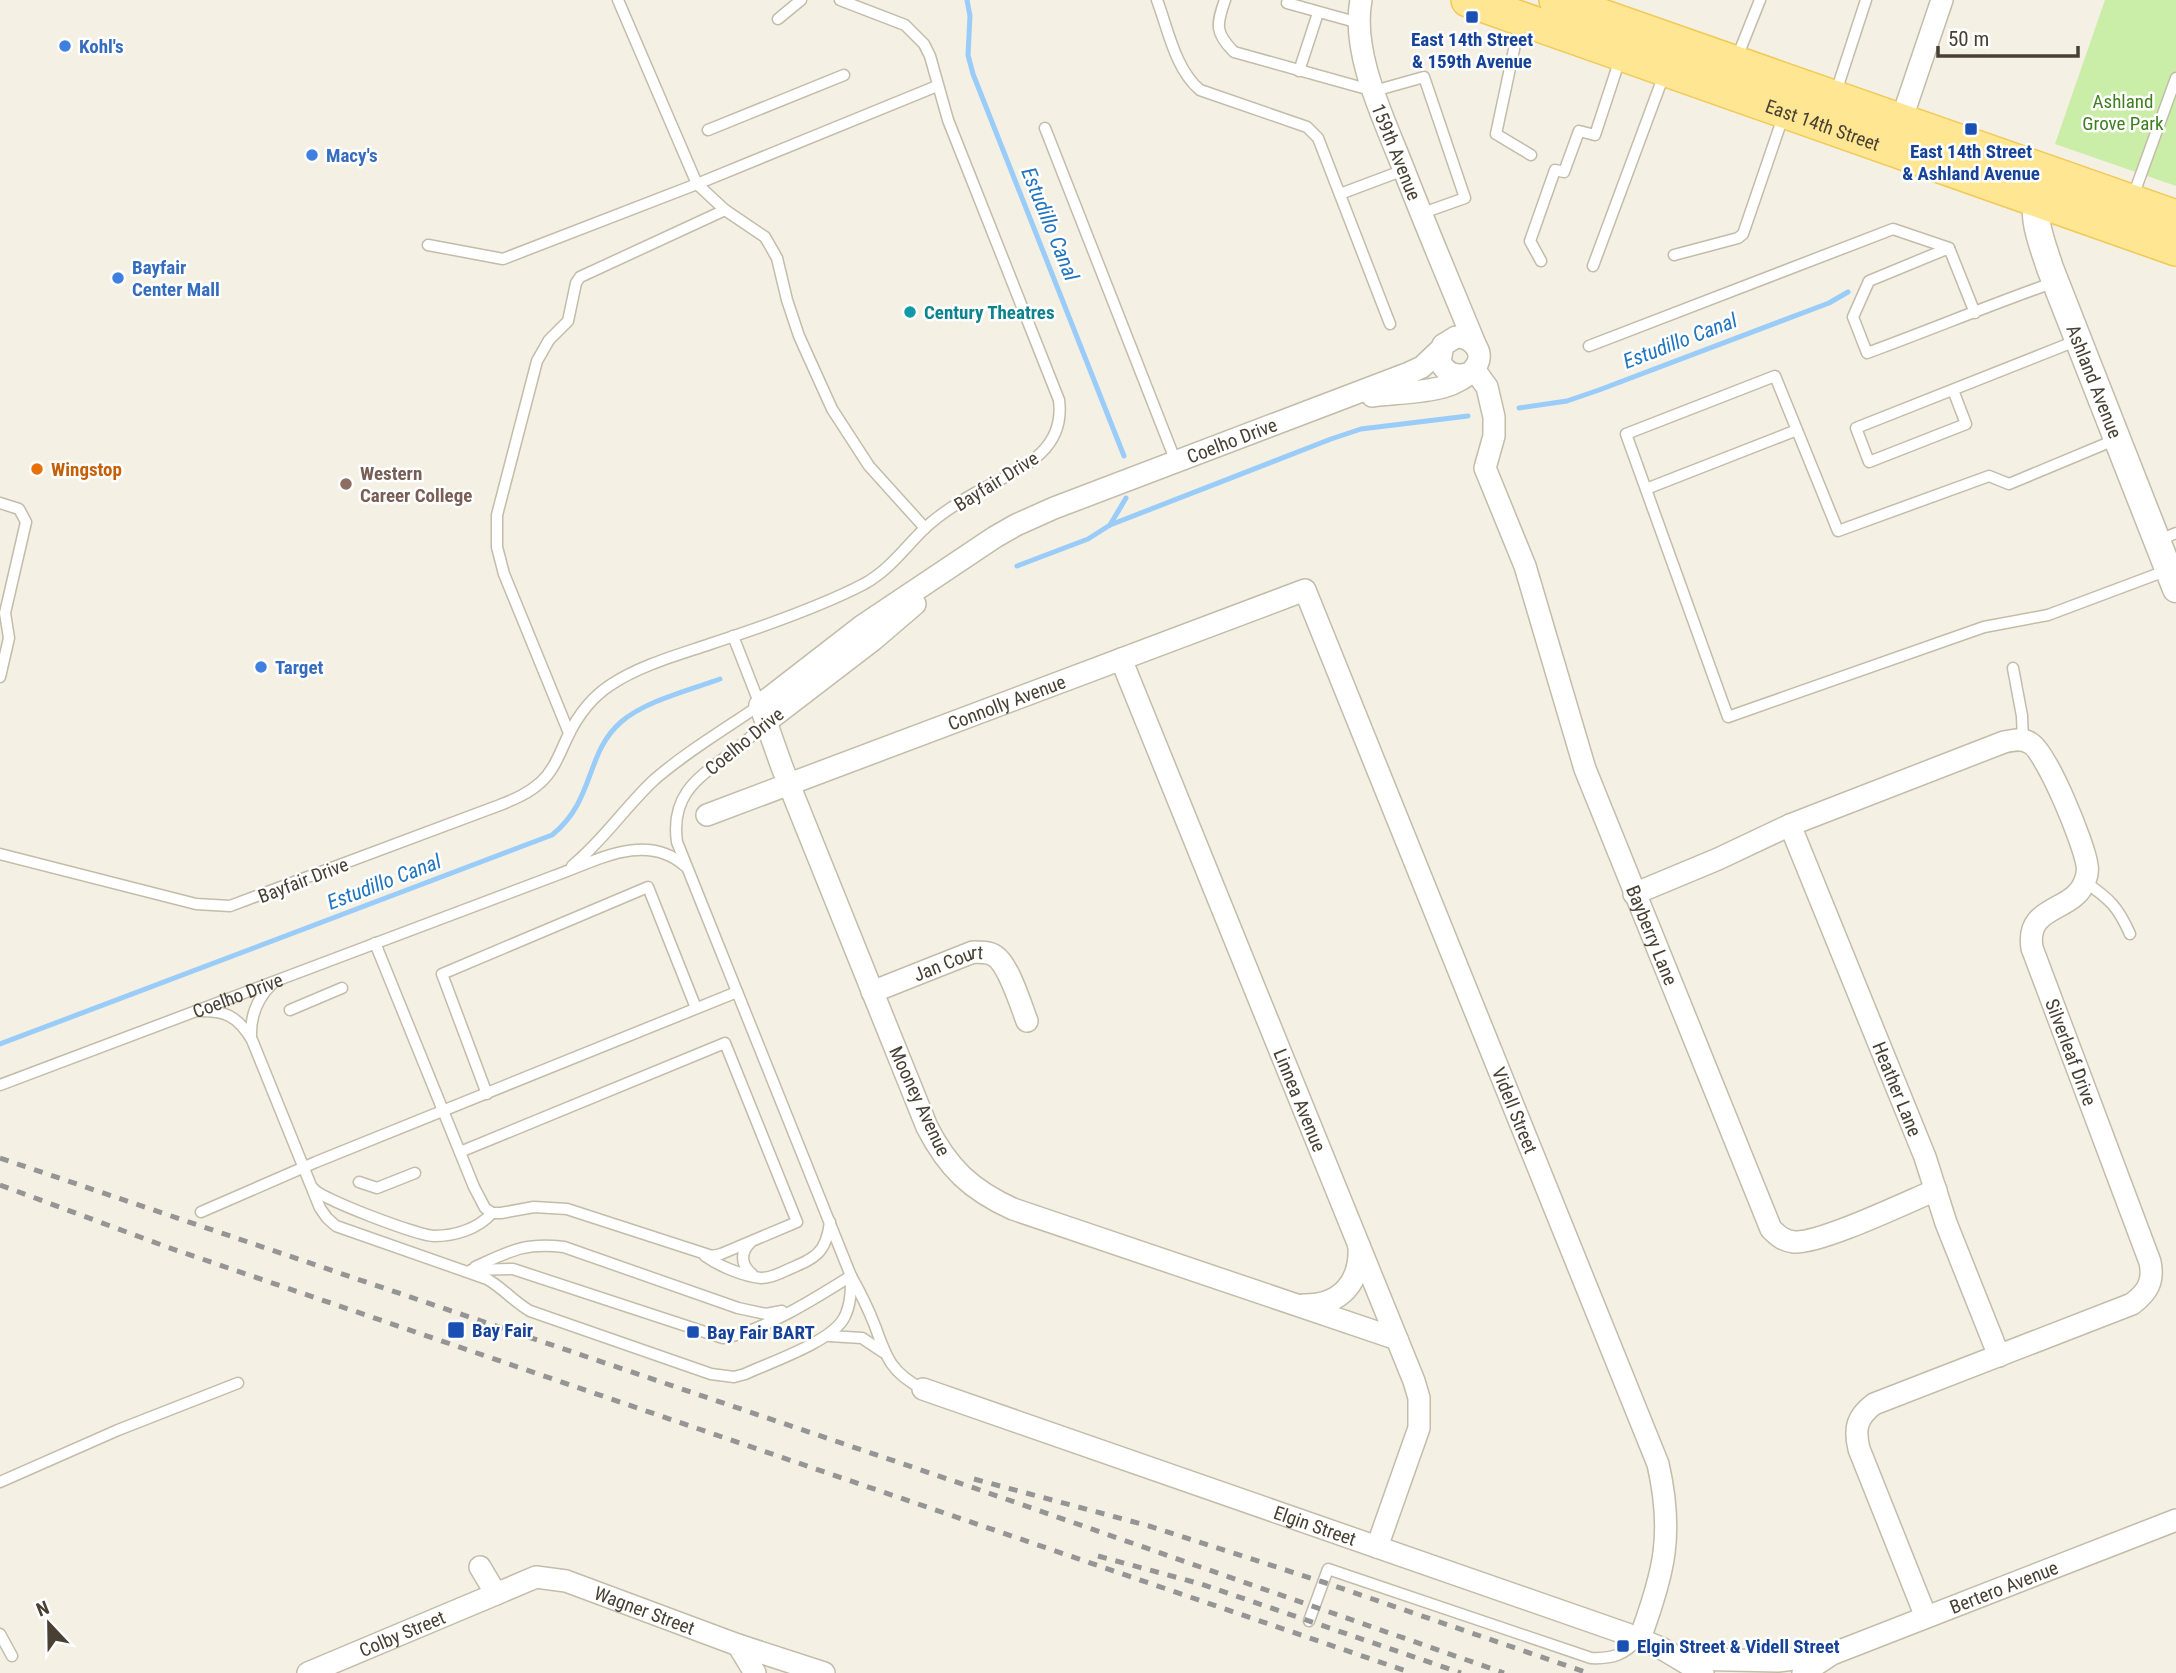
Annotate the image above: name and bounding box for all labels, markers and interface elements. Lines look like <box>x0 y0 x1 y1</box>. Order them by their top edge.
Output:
marker: East 14th Street & 159th Avenue <box>1464 9 1480 25</box>
scale bar <box>1938 14 2078 58</box>
text: 50 m <box>1948 27 1989 51</box>
place label: East 14th Street & 159th Avenue <box>1411 28 1533 73</box>
place label: Kohl's <box>79 35 124 58</box>
marker: Kohl's <box>57 38 73 54</box>
park label: Ashland Grove Park <box>2082 90 2164 135</box>
street label: East 14th Street <box>1762 95 1883 156</box>
street label: 159th Avenue <box>1366 101 1426 204</box>
marker: East 14th Street & Ashland Avenue <box>1963 121 1979 137</box>
place label: East 14th Street & Ashland Avenue <box>1902 140 2040 185</box>
place label: Macy's <box>326 144 378 167</box>
marker: Macy's <box>304 147 320 163</box>
water label: Estudillo Canal <box>1016 164 1084 284</box>
place label: Bayfair Center Mall <box>132 256 220 301</box>
marker: Bayfair Center Mall <box>110 270 126 286</box>
place label: Century Theatres <box>924 301 1055 324</box>
marker: Century Theatres <box>902 304 918 320</box>
water label: Estudillo Canal <box>1620 308 1741 374</box>
street label: Ashland Avenue <box>2061 321 2127 442</box>
street label: Coelho Drive <box>1184 413 1280 468</box>
street label: Bayfair Drive <box>950 446 1043 516</box>
place label: Wingstop <box>51 458 122 481</box>
marker: Wingstop <box>29 461 45 477</box>
place label: Western Career College <box>360 462 472 507</box>
marker: Western Career College <box>338 476 354 492</box>
place label: Target <box>275 656 323 679</box>
marker: Target <box>253 659 269 675</box>
street label: Connolly Avenue <box>945 670 1069 735</box>
street label: Coelho Drive <box>700 703 788 780</box>
water label: Estudillo Canal <box>324 849 445 915</box>
street label: Bayfair Drive <box>255 853 352 908</box>
street label: Bayberry Lane <box>1621 882 1682 989</box>
street label: Jan Court <box>910 941 984 986</box>
street label: Coelho Drive <box>189 968 286 1023</box>
street label: Silverleaf Drive <box>2040 996 2101 1109</box>
street label: Heather Lane <box>1867 1039 1926 1140</box>
street label: Mooney Avenue <box>884 1043 955 1160</box>
street label: Linnea Avenue <box>1268 1045 1331 1155</box>
street label: Videll Street <box>1487 1064 1542 1157</box>
place label: Bay Fair <box>472 1319 533 1342</box>
marker: Bay Fair <box>446 1320 466 1340</box>
place label: Bay Fair BART <box>707 1321 815 1344</box>
marker: Bay Fair BART <box>685 1324 701 1340</box>
street label: Elgin Street <box>1271 1501 1359 1551</box>
street label: Bertero Avenue <box>1947 1556 2061 1619</box>
street label: Wagner Street <box>591 1582 698 1640</box>
north arrow <box>14 1589 84 1659</box>
text: N <box>33 1596 53 1622</box>
street label: Colby Street <box>356 1606 449 1662</box>
place label: Elgin Street & Videll Street <box>1637 1635 1840 1658</box>
marker: Elgin Street & Videll Street <box>1615 1638 1631 1654</box>

